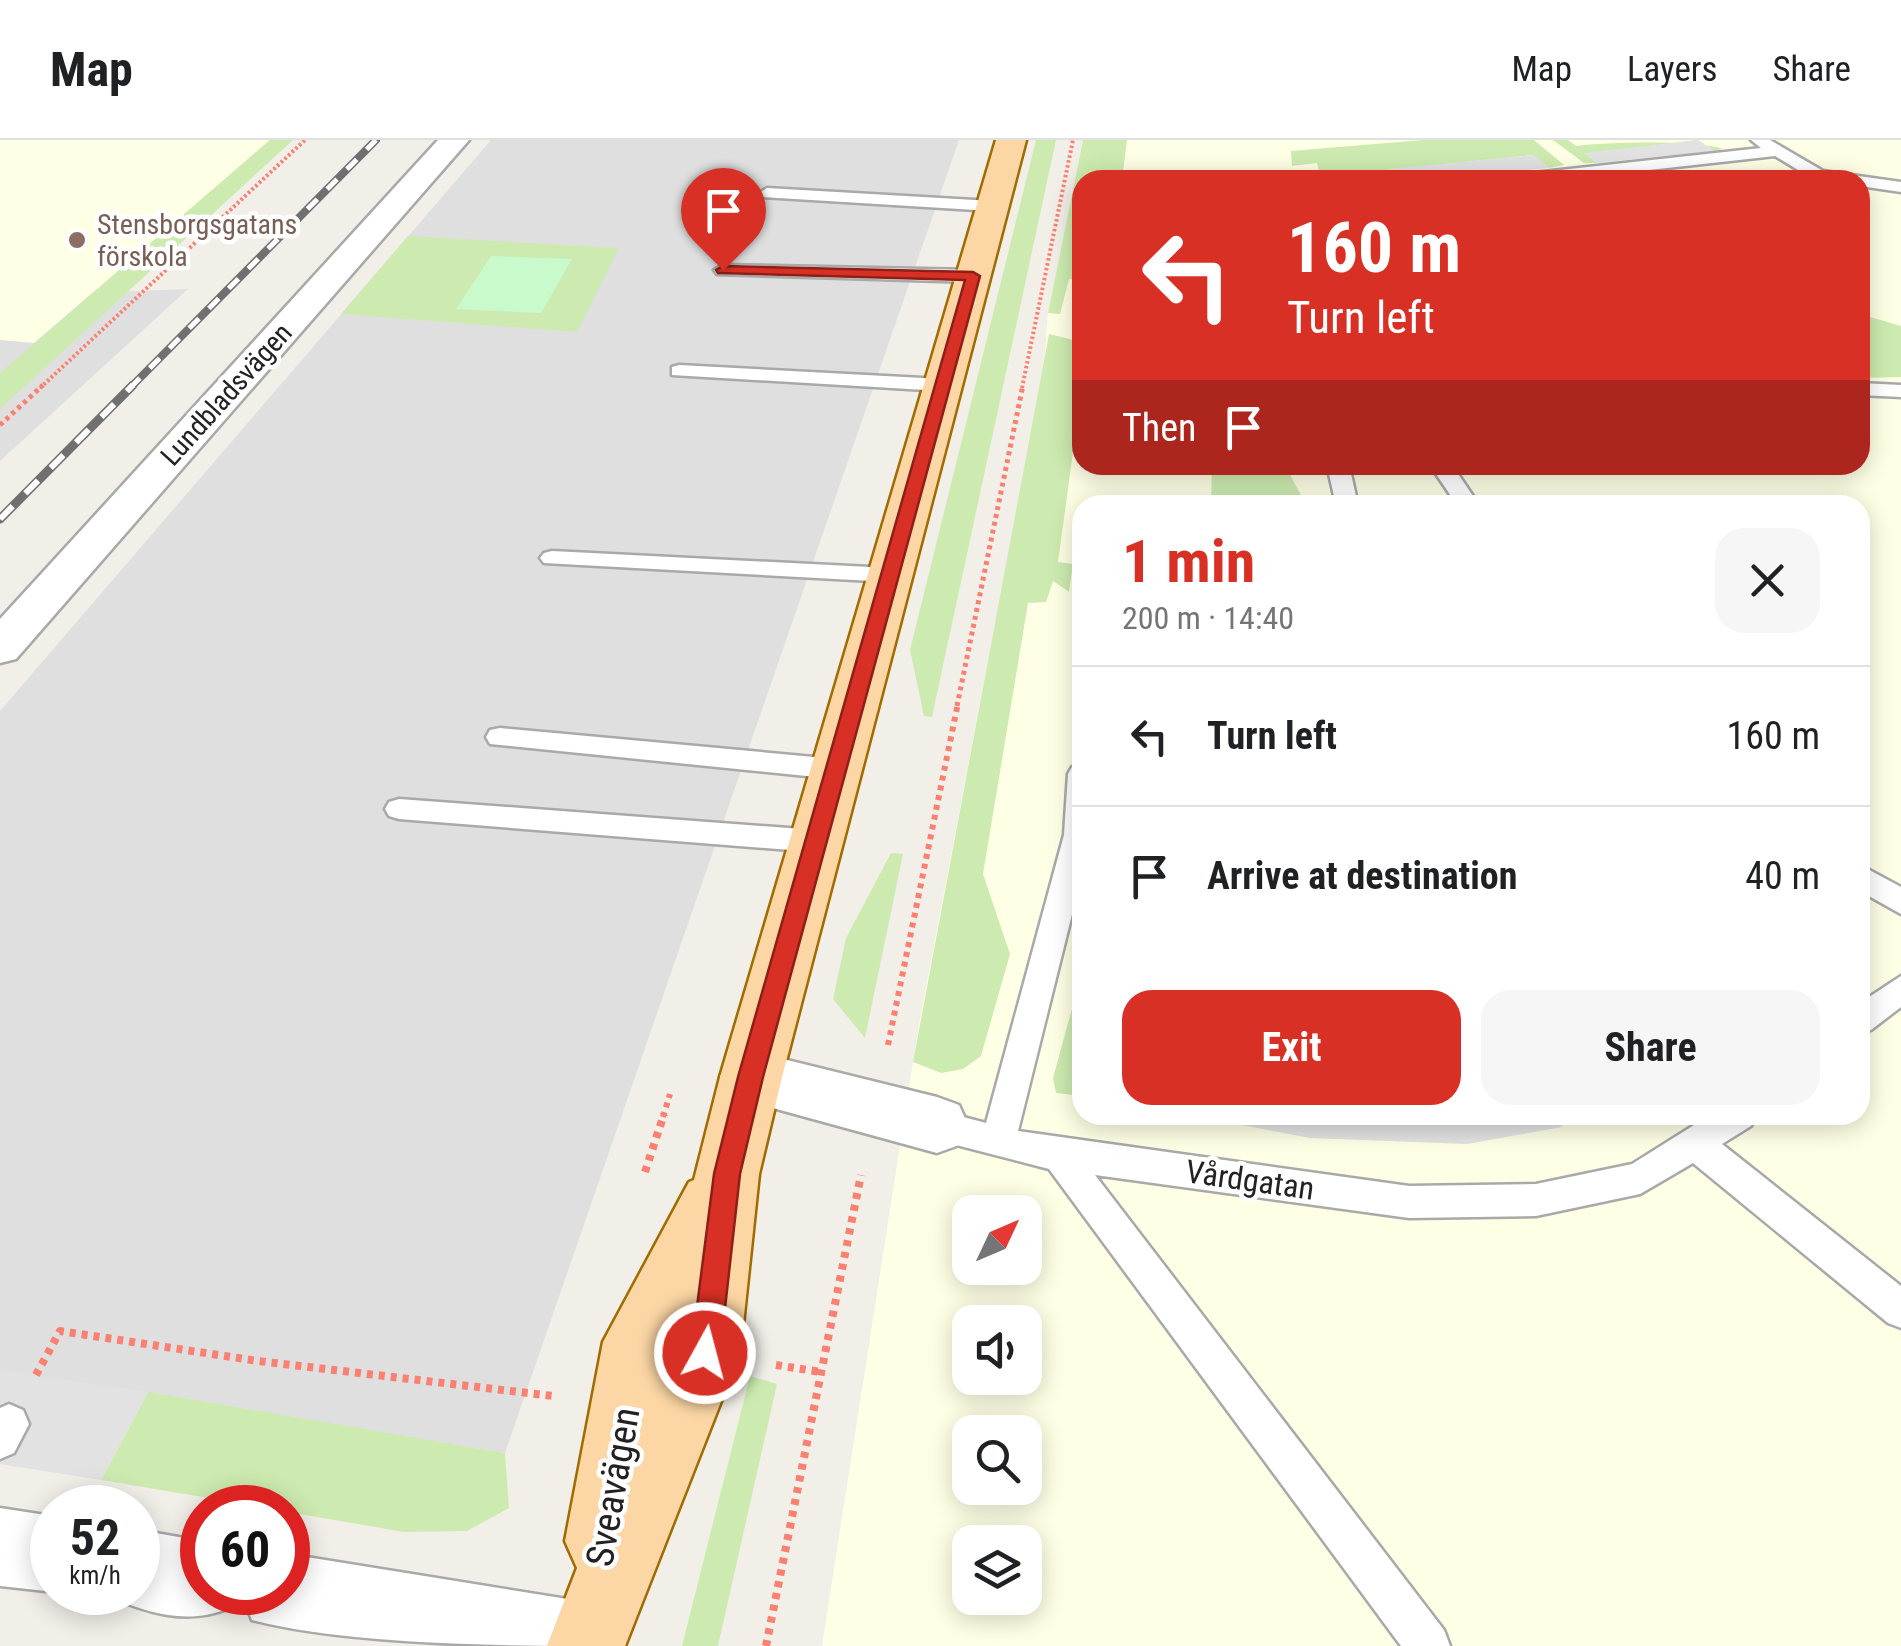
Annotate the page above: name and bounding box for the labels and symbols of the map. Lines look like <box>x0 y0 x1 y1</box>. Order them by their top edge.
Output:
pin <box>681 168 766 271</box>
place label: Stensborgsgatans förskola <box>97 208 297 273</box>
marker: Stensborgsgatans förskola <box>66 229 88 251</box>
street label: Lundbladsvägen <box>154 317 299 472</box>
street label: Vårdgatan <box>1183 1152 1317 1208</box>
north arrow <box>952 1195 1042 1285</box>
position arrow <box>653 1301 757 1405</box>
street label: Sveavägen <box>577 1404 649 1570</box>
speed limit sign: 60 <box>180 1485 310 1615</box>

